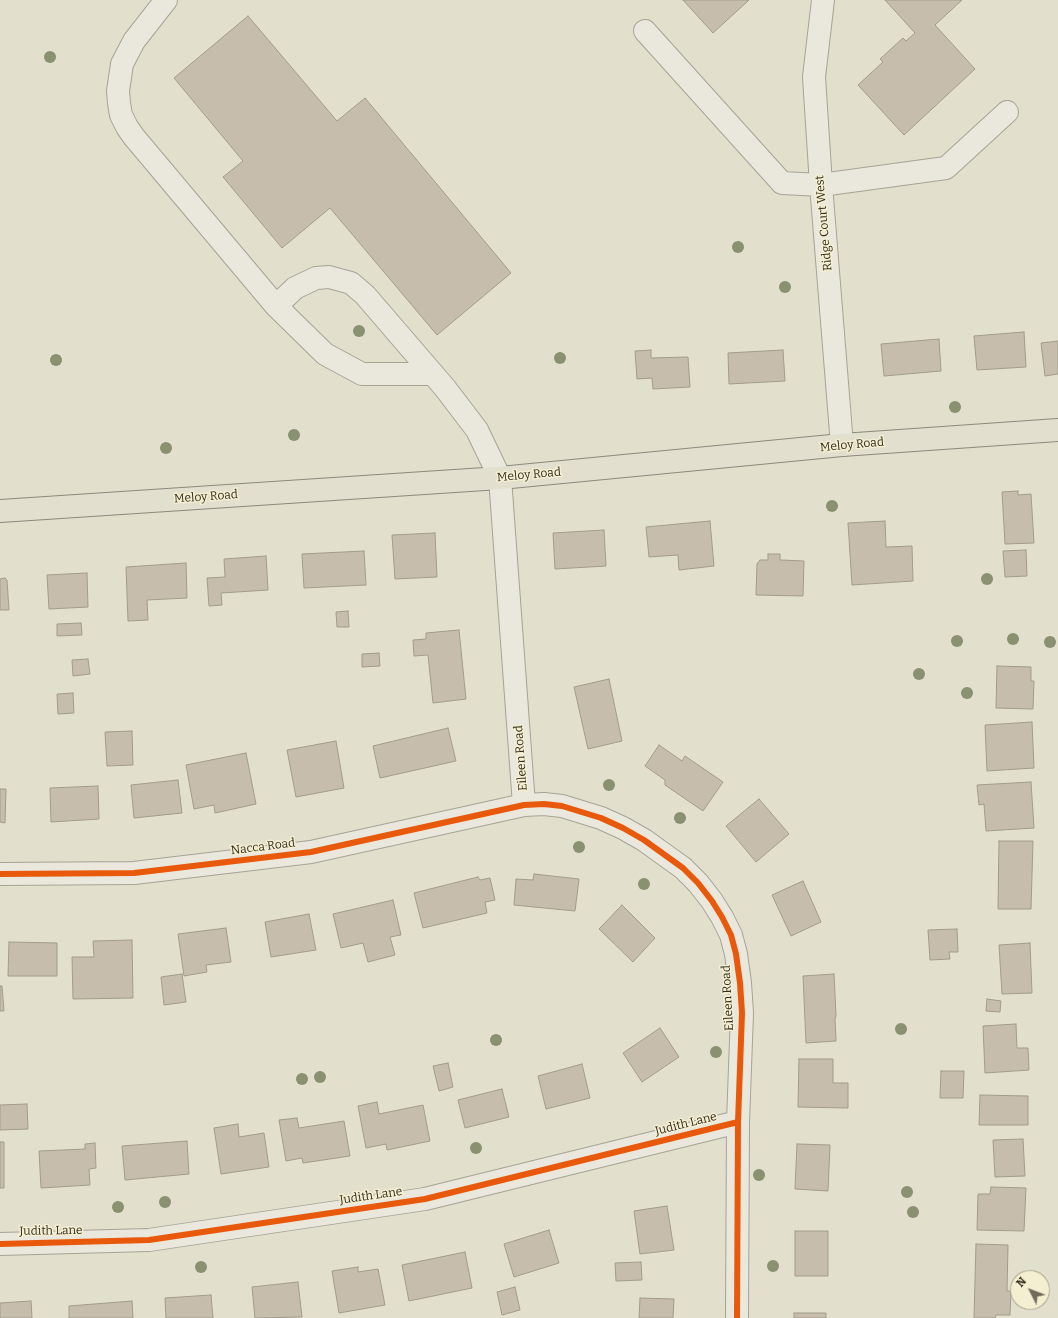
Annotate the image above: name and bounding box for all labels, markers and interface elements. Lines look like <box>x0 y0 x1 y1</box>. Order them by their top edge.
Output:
street label: Ridge Court West <box>813 175 835 271</box>
street label: Meloy Road <box>819 435 885 455</box>
street label: Meloy Road <box>496 465 562 485</box>
street label: Meloy Road <box>174 488 238 506</box>
street label: Eileen Road <box>512 725 530 791</box>
street label: Nacca Road <box>230 836 296 858</box>
street label: Eileen Road <box>719 965 737 1031</box>
street label: Judith Lane <box>654 1109 718 1139</box>
street label: Judith Lane <box>339 1184 403 1208</box>
street label: Judith Lane <box>19 1223 83 1239</box>
north arrow <box>1010 1270 1050 1310</box>
text: N <box>1014 1275 1029 1290</box>

